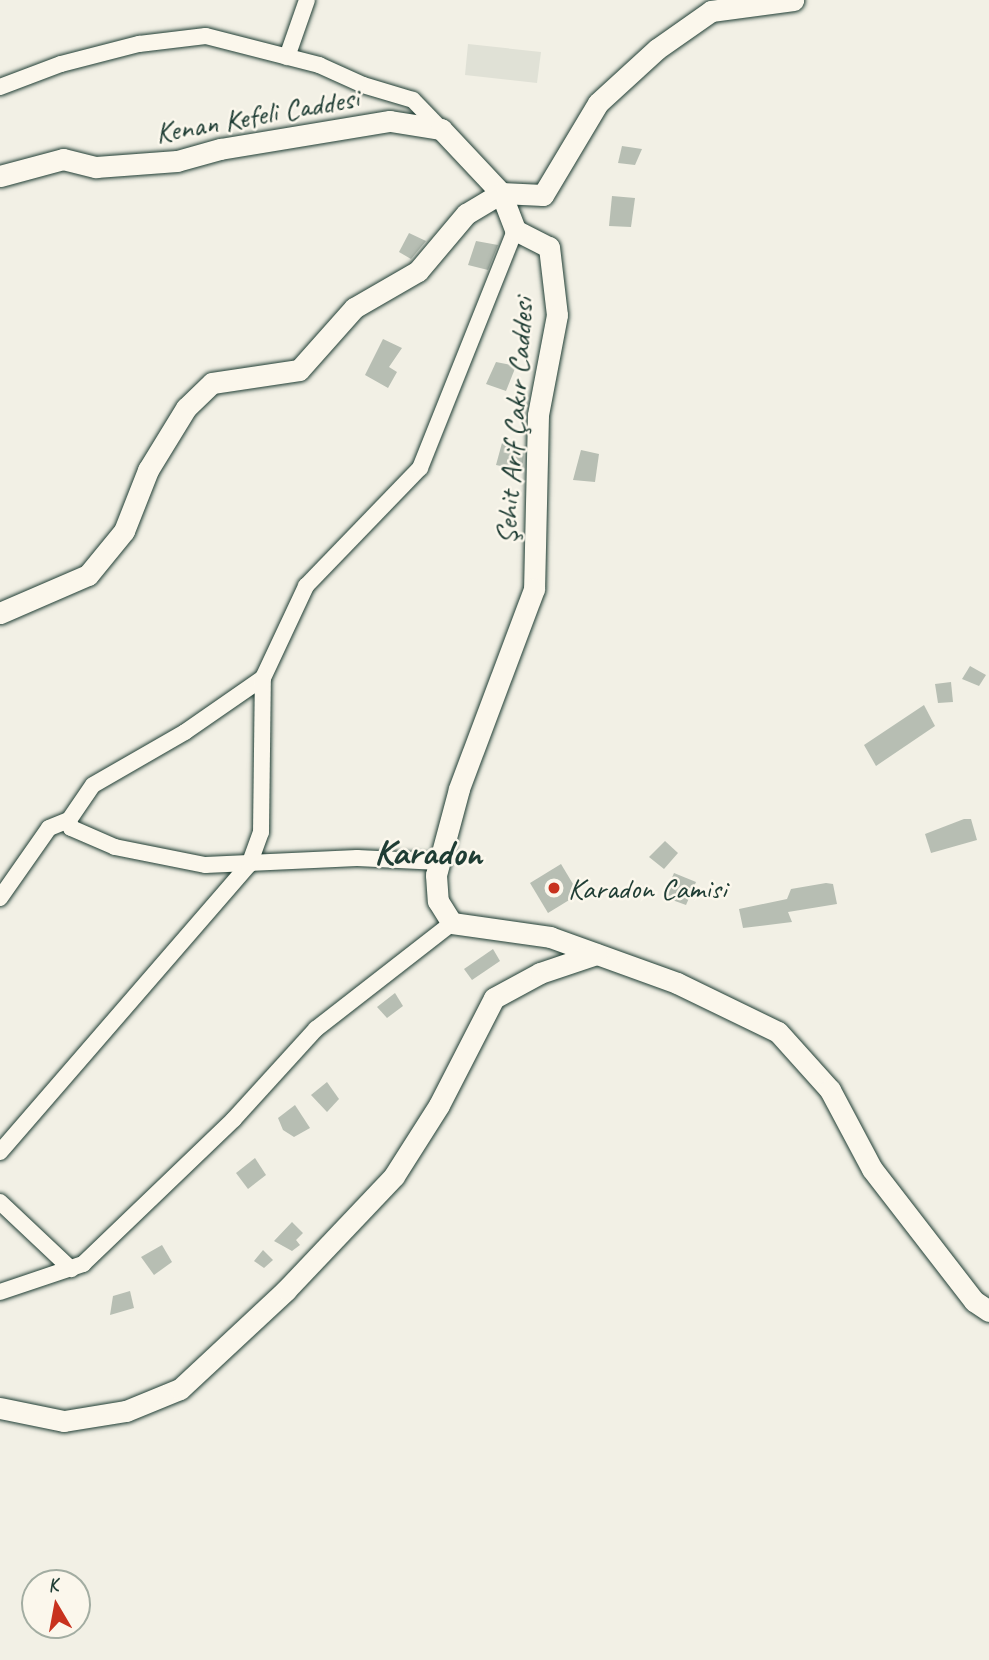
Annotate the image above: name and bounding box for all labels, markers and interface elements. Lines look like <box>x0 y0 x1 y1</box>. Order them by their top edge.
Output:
street label: Kenan Kefeli Caddesi <box>152 79 362 151</box>
street label: Şehit Arif Çakır Caddesi <box>487 297 541 545</box>
district label: Karadon <box>374 830 482 874</box>
place label: Karadon Camisi <box>568 870 726 906</box>
marker: Karadon Camisi <box>546 880 562 896</box>
north arrow <box>21 1569 91 1639</box>
text: K <box>46 1573 60 1598</box>

